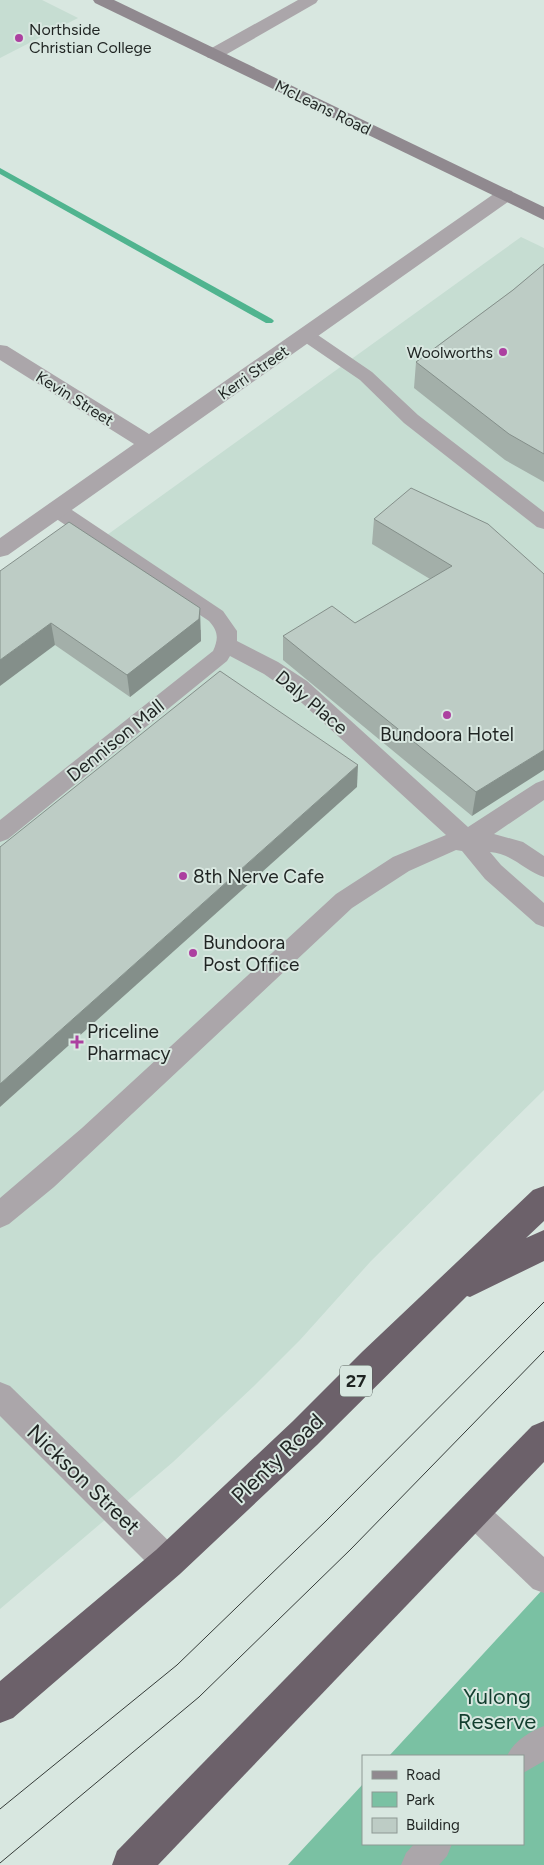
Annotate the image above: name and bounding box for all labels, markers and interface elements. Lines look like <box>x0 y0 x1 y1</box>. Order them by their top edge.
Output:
place label: Northside Christian College <box>29 20 152 57</box>
marker: Northside Christian College <box>13 32 25 44</box>
street label: McLeans Road <box>272 76 374 139</box>
street label: Kerri Street <box>214 341 292 404</box>
place label: Woolworths <box>407 343 493 362</box>
marker: Woolworths <box>497 346 509 358</box>
street label: Kevin Street <box>32 367 117 430</box>
street label: Daly Place <box>271 666 352 739</box>
street label: Dennison Mall <box>62 694 169 787</box>
marker: Bundoora Hotel <box>441 709 453 721</box>
place label: Bundoora Hotel <box>380 723 514 746</box>
place label: 8th Nerve Cafe <box>193 865 324 888</box>
marker: 8th Nerve Cafe <box>177 870 189 882</box>
place label: Bundoora Post Office <box>203 931 299 976</box>
marker: Bundoora Post Office <box>187 947 199 959</box>
place label: Priceline Pharmacy <box>87 1020 171 1065</box>
marker: Priceline Pharmacy <box>71 1036 83 1048</box>
road number: 27 <box>340 1365 372 1396</box>
street label: Plenty Road <box>226 1408 329 1509</box>
street label: Nickson Street <box>21 1419 146 1540</box>
park label: Yulong Reserve <box>458 1683 536 1735</box>
legend <box>362 1755 524 1845</box>
text: Road <box>406 1766 441 1784</box>
text: Park <box>406 1791 435 1809</box>
text: Building <box>406 1816 460 1834</box>

